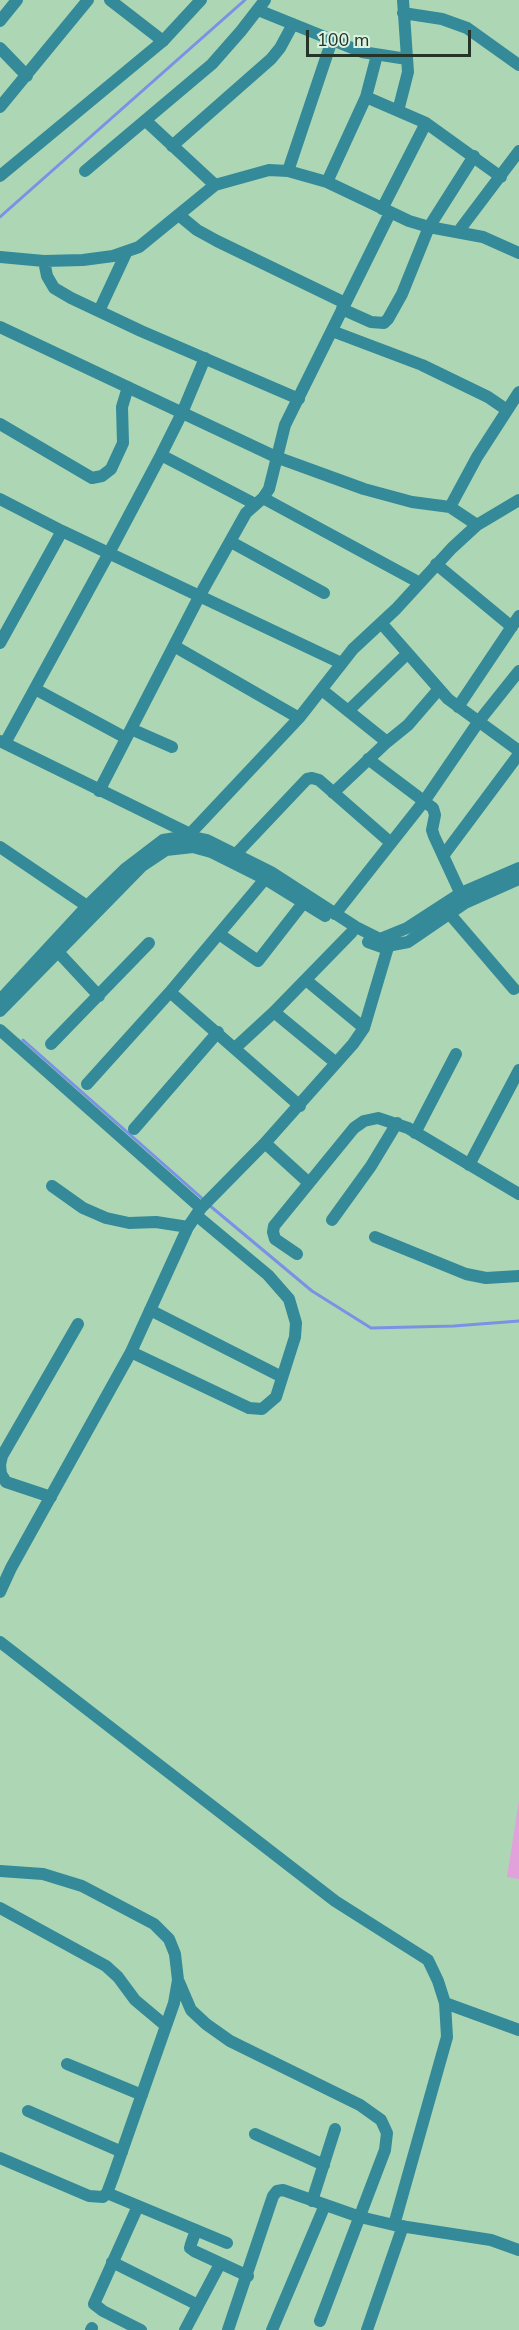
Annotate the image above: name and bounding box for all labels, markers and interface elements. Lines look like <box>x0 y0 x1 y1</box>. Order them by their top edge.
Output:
scale bar <box>309 18 474 56</box>
text: 100 m <box>317 28 369 52</box>

